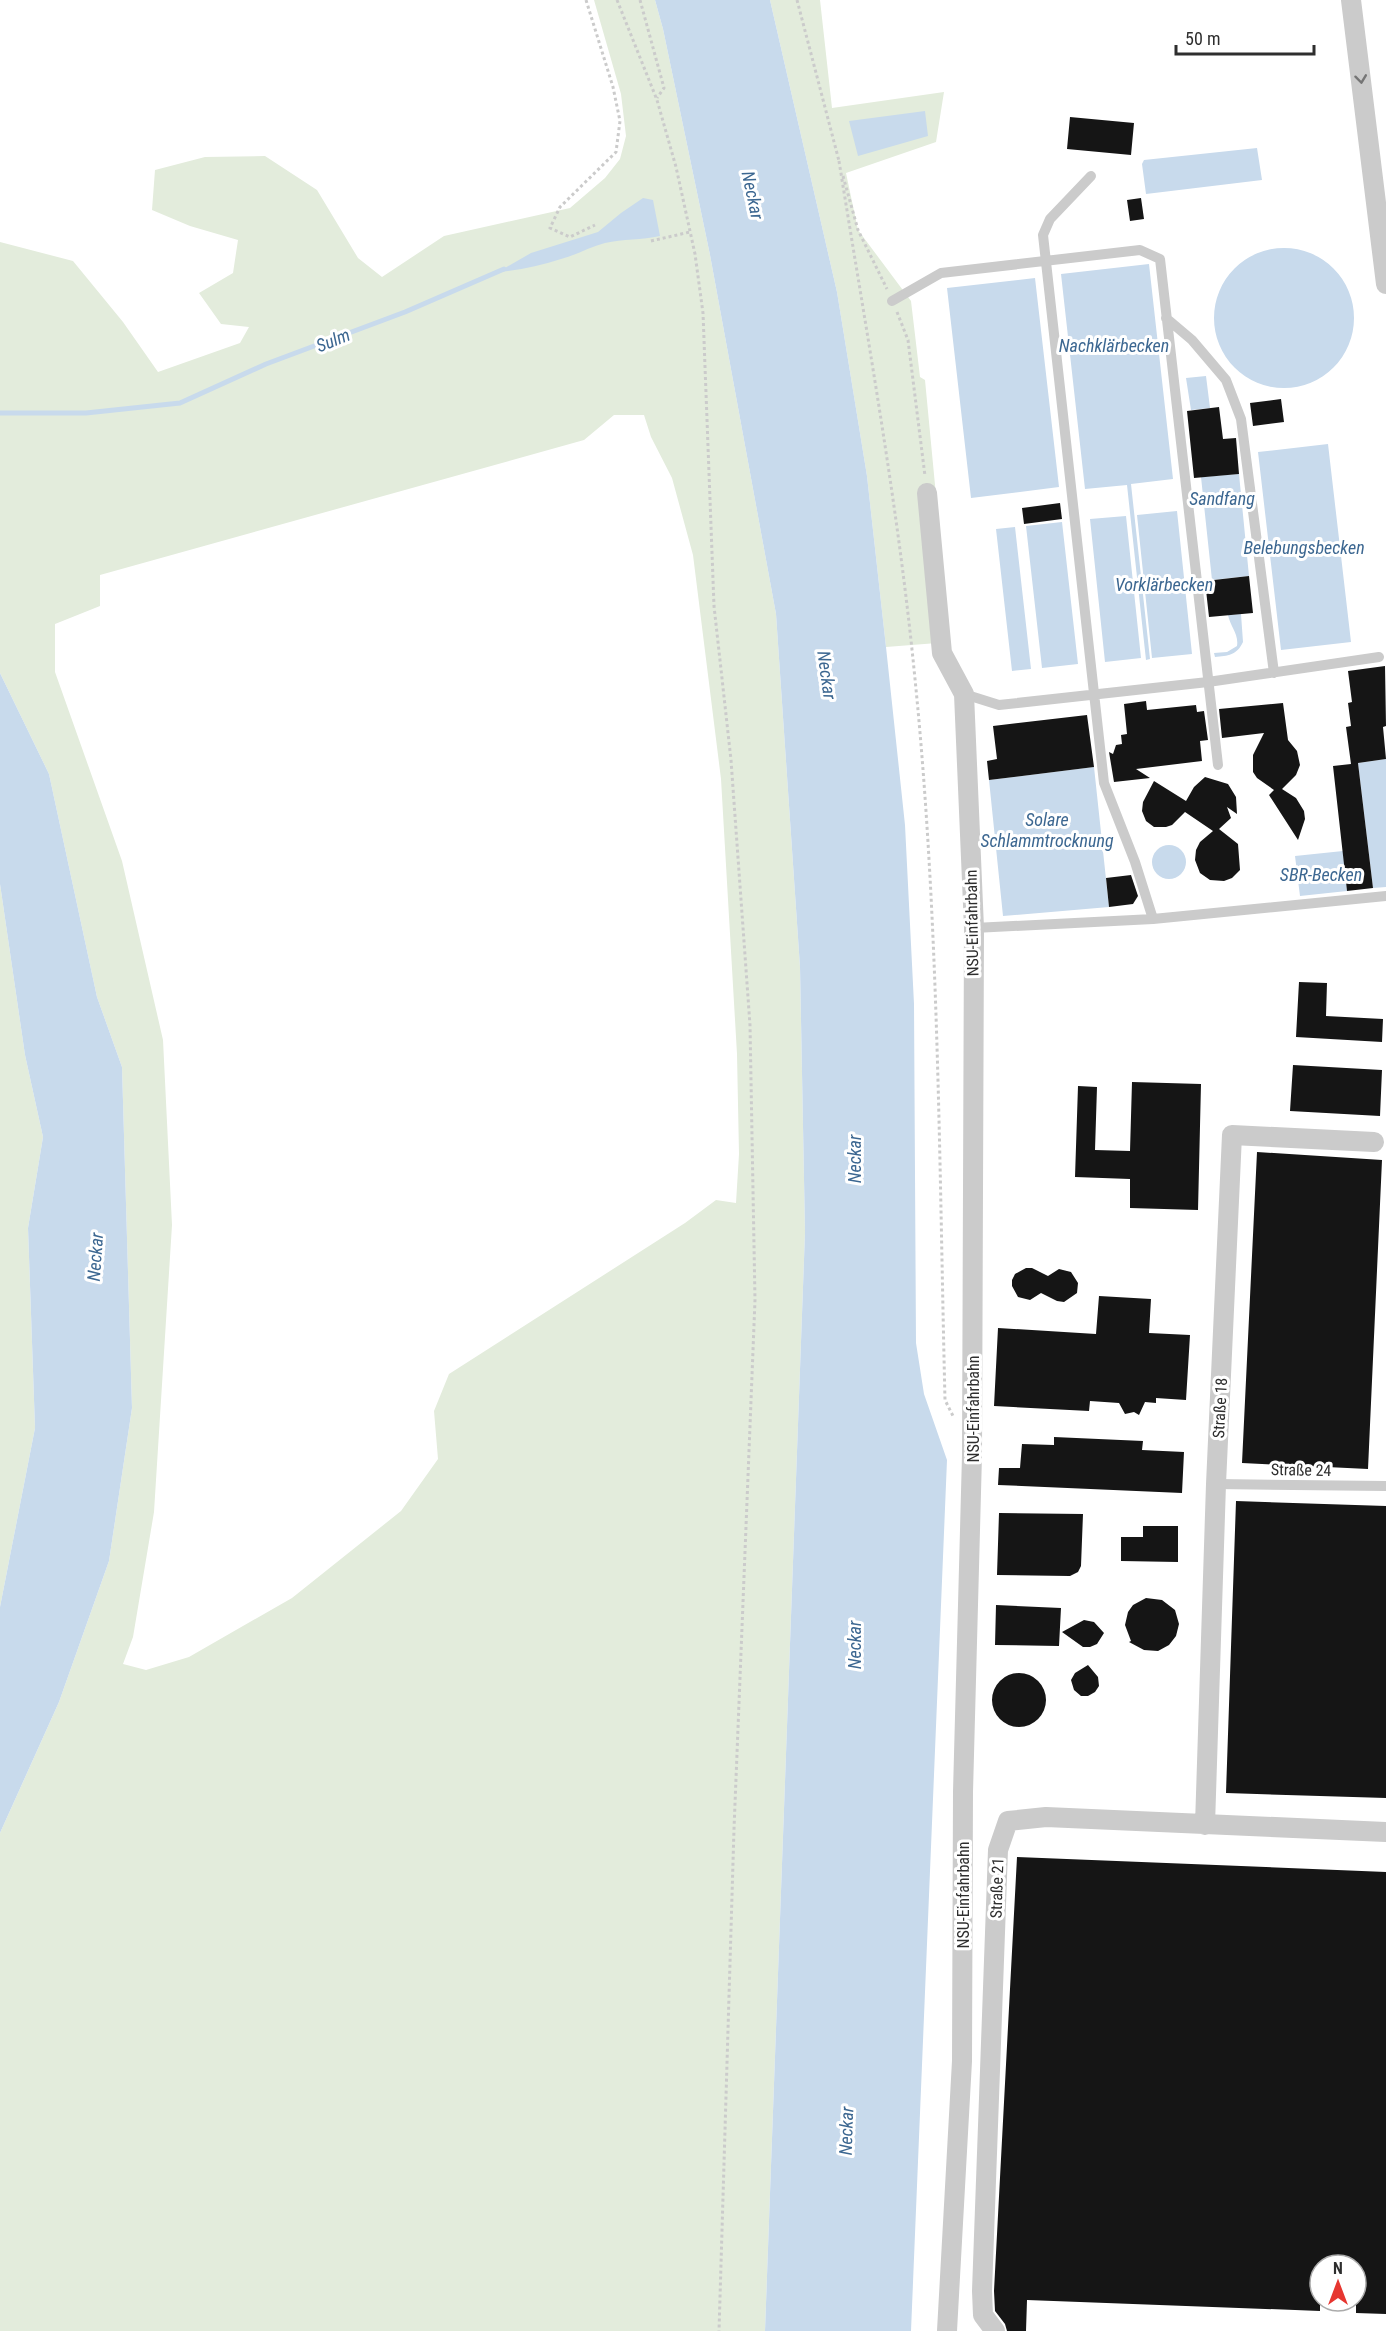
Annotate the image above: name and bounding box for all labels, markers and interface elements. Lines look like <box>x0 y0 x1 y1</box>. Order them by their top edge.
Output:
scale bar <box>1176 18 1314 56</box>
text: 50 m <box>1185 28 1220 49</box>
one-way arrow <box>1354 74 1367 83</box>
water label: Neckar <box>738 169 768 222</box>
water label: Sulm <box>313 324 353 356</box>
water label: Nachklärbecken <box>1059 335 1169 356</box>
water label: Sandfang <box>1189 488 1255 509</box>
water label: Belebungsbecken <box>1243 537 1365 558</box>
water label: Vorklärbecken <box>1115 574 1213 595</box>
water label: Neckar <box>813 649 841 701</box>
water label: Solare Schlammtrocknung <box>980 809 1114 851</box>
water label: SBR-Becken <box>1280 864 1362 885</box>
street label: NSU-Einfahrbahn <box>962 869 982 977</box>
water label: Neckar <box>844 1134 865 1183</box>
water label: Neckar <box>83 1231 107 1282</box>
street label: NSU-Einfahrbahn <box>964 1356 983 1462</box>
street label: Straße 18 <box>1209 1377 1231 1439</box>
street label: Straße 24 <box>1271 1460 1332 1480</box>
water label: Neckar <box>844 1620 865 1669</box>
street label: NSU-Einfahrbahn <box>954 1842 973 1948</box>
street label: Straße 21 <box>986 1857 1008 1919</box>
water label: Neckar <box>835 2106 857 2156</box>
north arrow <box>1308 2253 1368 2313</box>
text: N <box>1333 2259 1343 2278</box>

